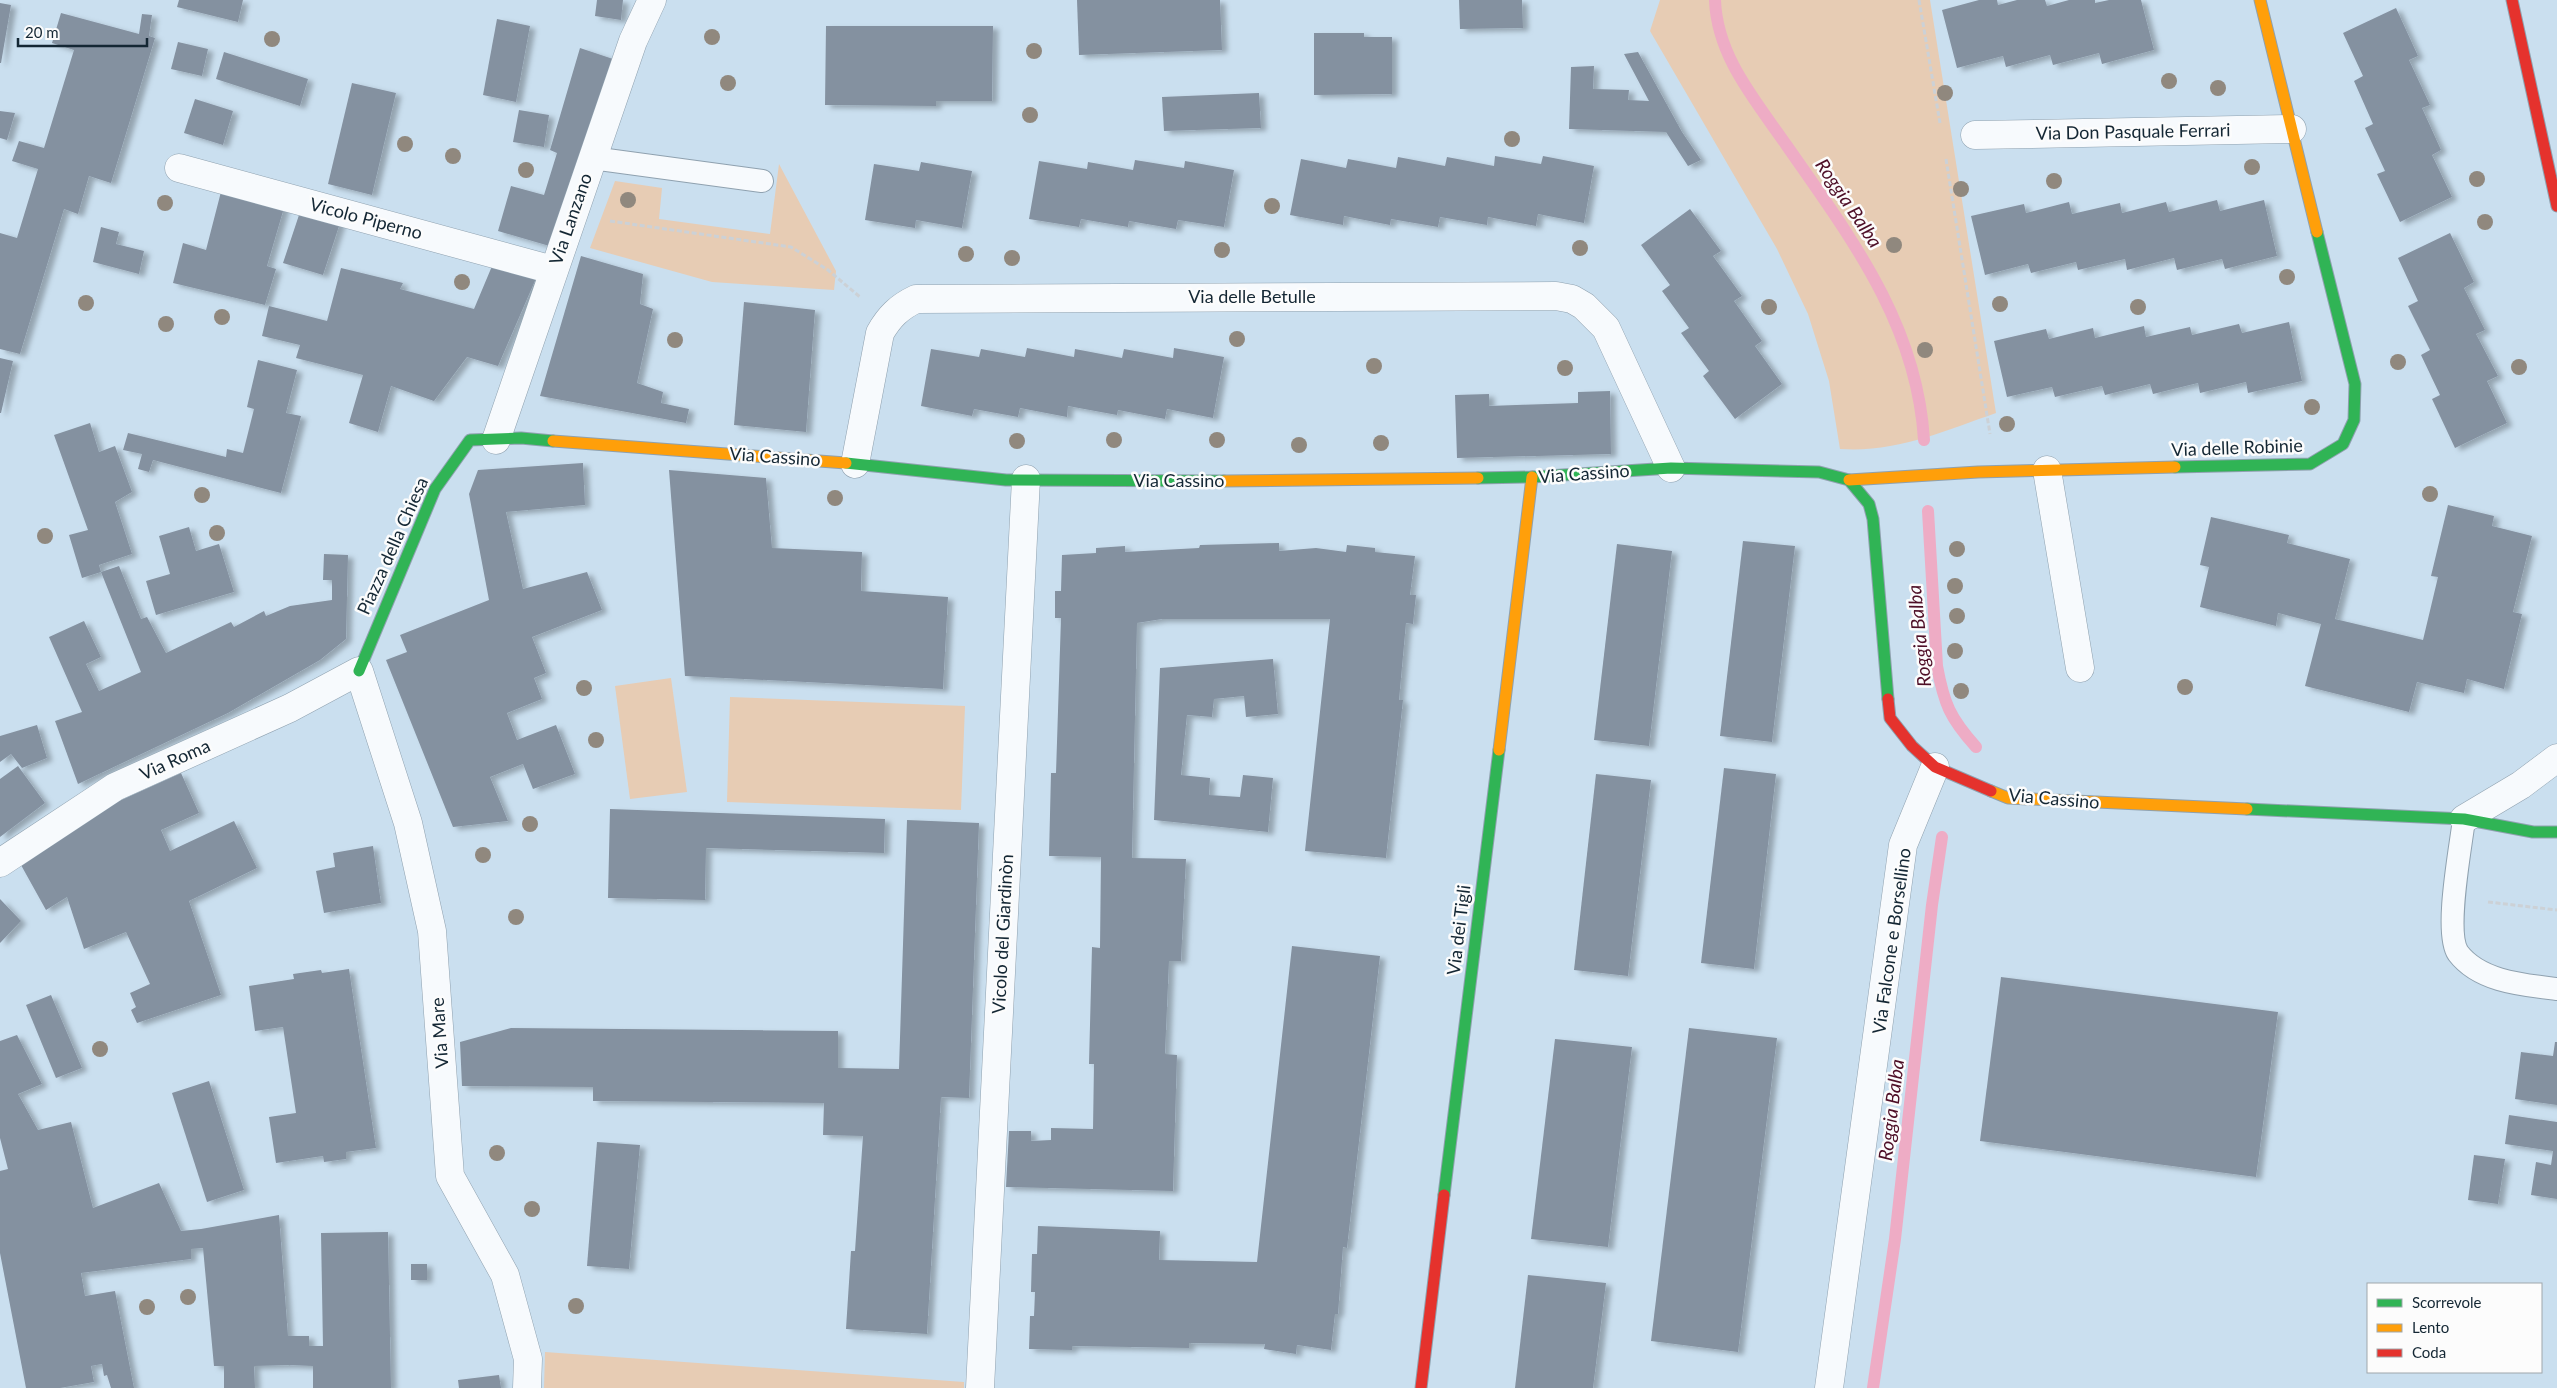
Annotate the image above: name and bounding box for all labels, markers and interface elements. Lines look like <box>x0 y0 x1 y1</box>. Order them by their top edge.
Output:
scale bar <box>18 15 146 47</box>
text: 20 m <box>25 23 59 41</box>
street label: Via Don Pasquale Ferrari <box>2035 118 2231 144</box>
water label: Roggia Balba <box>1811 154 1888 252</box>
street label: Via Lanzano <box>544 170 596 267</box>
street label: Vicolo Piperno <box>308 192 425 244</box>
street label: Via delle Betulle <box>1188 285 1316 307</box>
street label: Via delle Robinie <box>2171 434 2303 460</box>
street label: Via Cassino <box>729 442 821 470</box>
street label: Via Cassino <box>1538 459 1630 487</box>
street label: Via Cassino <box>1133 469 1225 491</box>
street label: Piazza della Chiesa <box>352 473 432 618</box>
water label: Roggia Balba <box>1902 584 1935 688</box>
street label: Via Roma <box>136 734 213 784</box>
street label: Via Cassino <box>2008 783 2100 813</box>
street label: Via Falcone e Borsellino <box>1867 846 1915 1035</box>
street label: Vicolo del Giardinòn <box>987 854 1017 1014</box>
street label: Via dei Tigli <box>1442 883 1474 976</box>
street label: Via Mare <box>426 997 452 1069</box>
water label: Roggia Balba <box>1873 1058 1908 1162</box>
legend <box>2367 1283 2542 1373</box>
text: Scorrevole <box>2412 1293 2482 1311</box>
text: Lento <box>2412 1318 2449 1336</box>
text: Coda <box>2412 1343 2446 1361</box>

